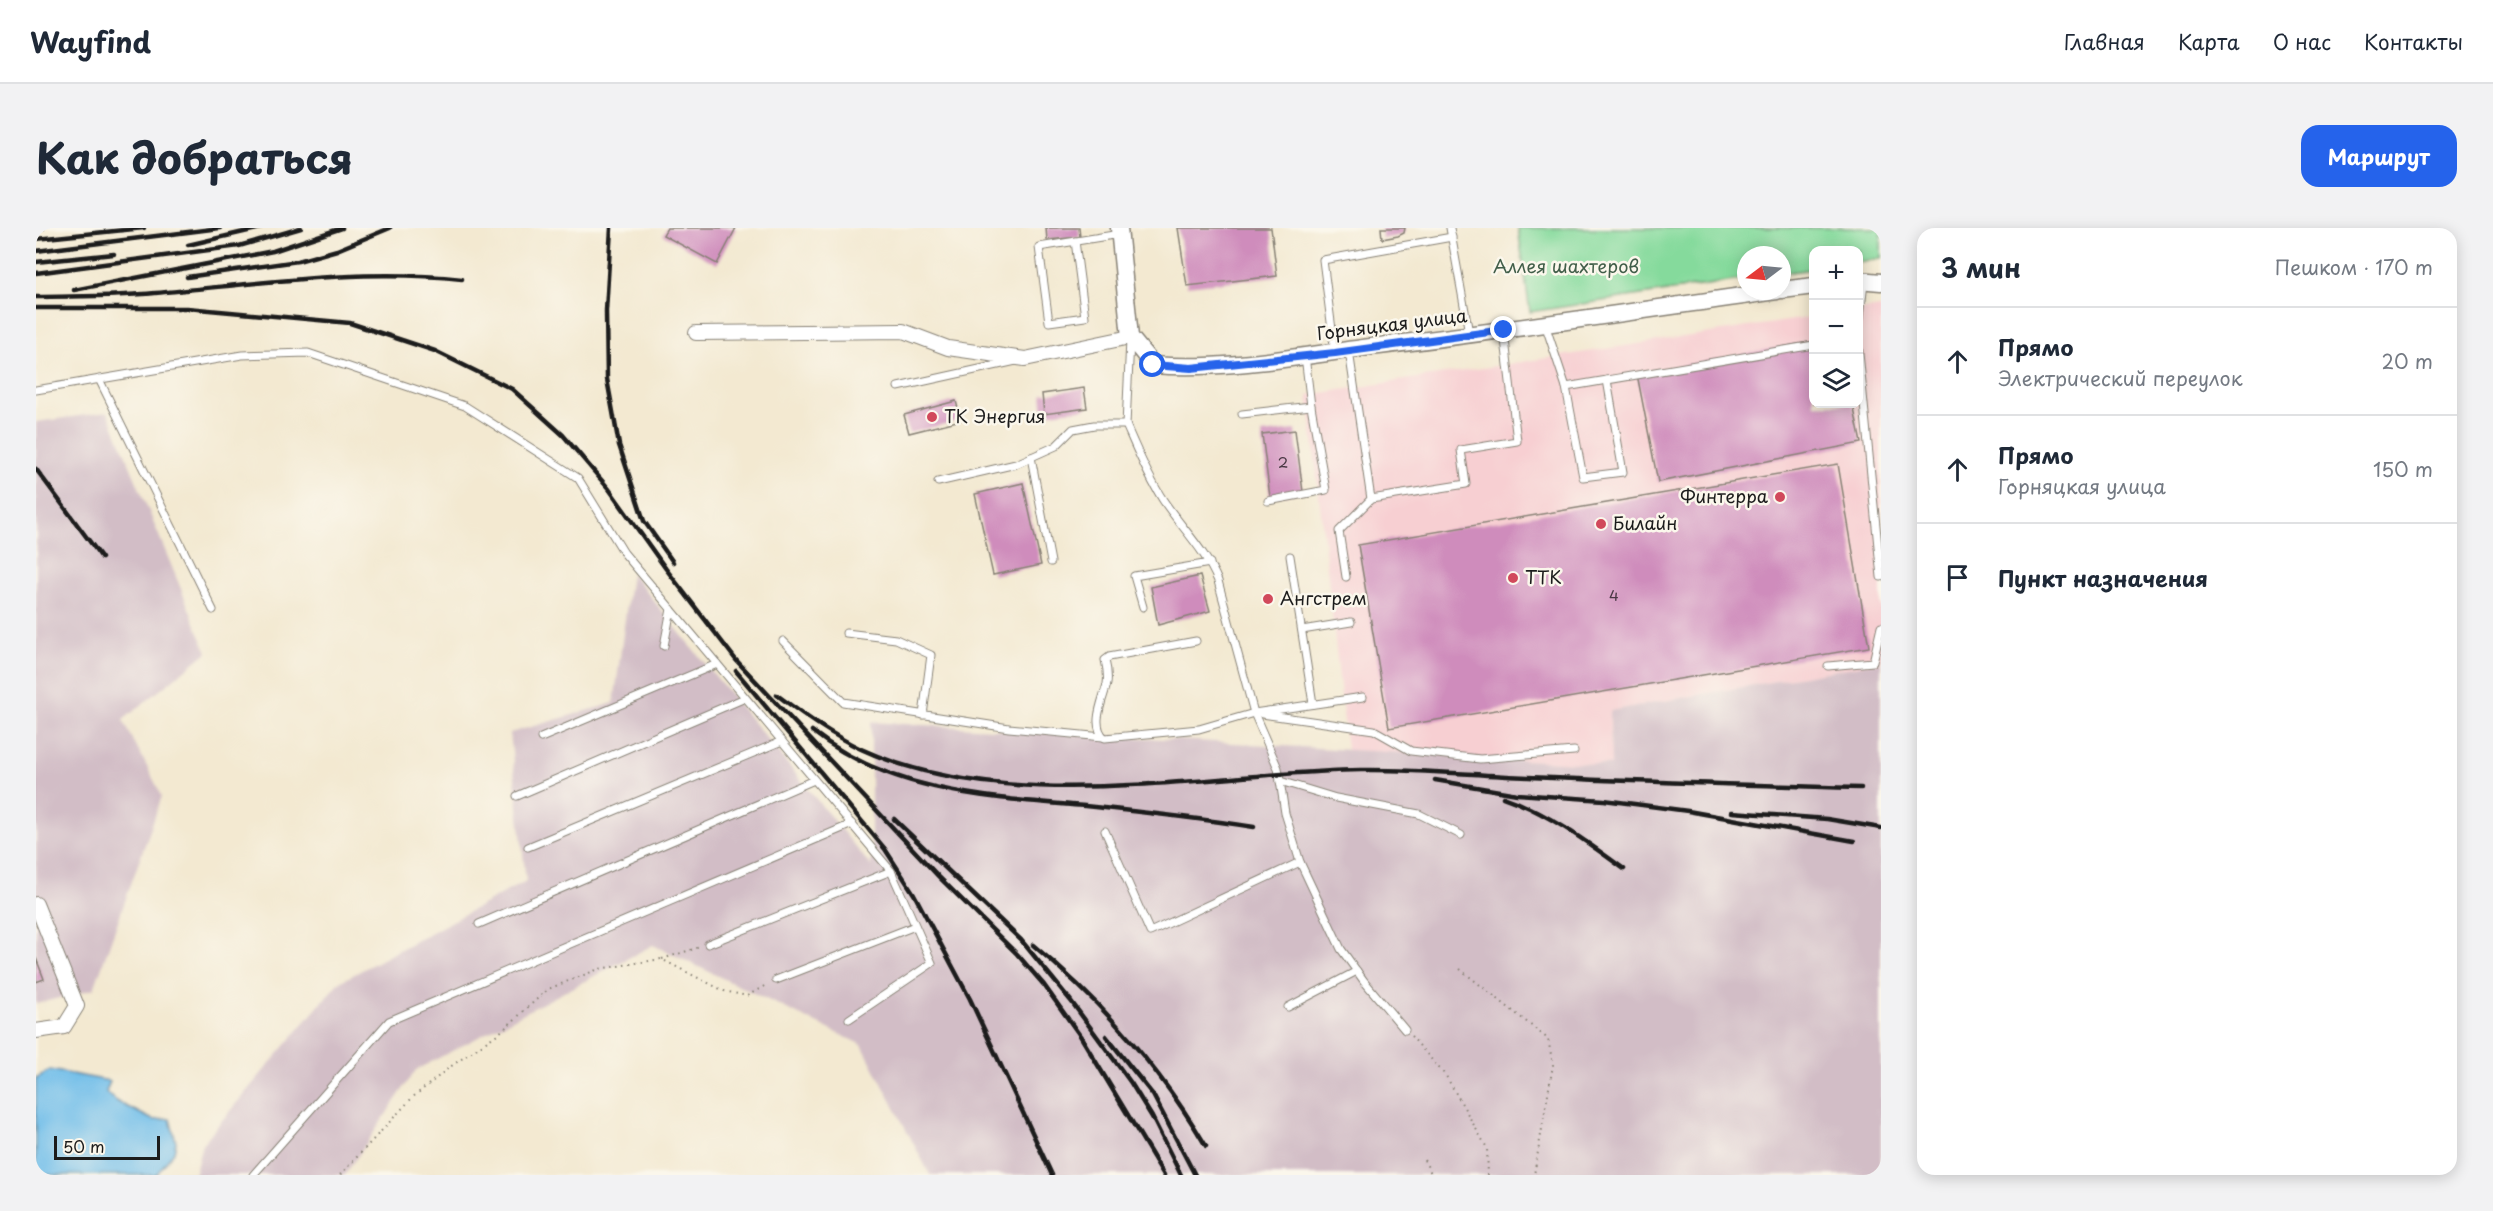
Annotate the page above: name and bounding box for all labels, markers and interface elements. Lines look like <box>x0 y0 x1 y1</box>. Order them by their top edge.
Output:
text: Wayfind <box>30 20 151 63</box>
text: Главная <box>2064 25 2145 57</box>
text: Карта <box>2178 25 2240 57</box>
text: О нас <box>2273 25 2331 57</box>
text: Контакты <box>2364 25 2463 57</box>
text: Как добраться <box>36 125 353 188</box>
button: Маршрут <box>2301 125 2457 187</box>
north arrow <box>1737 246 1791 300</box>
map controls <box>1809 246 1863 408</box>
button: + <box>1809 246 1863 300</box>
text: 3 мин <box>1941 248 2021 287</box>
park label: Аллея шахтеров <box>1493 252 1639 279</box>
text: Пешком · 170 m <box>2275 252 2433 282</box>
button: − <box>1809 300 1863 354</box>
street label: Горняцкая улица <box>1315 301 1469 346</box>
route end <box>1490 316 1516 342</box>
text: Прямо <box>1998 330 2073 363</box>
icon: ahead <box>1941 345 1974 378</box>
text: 20 m <box>2381 346 2433 376</box>
route start <box>1139 351 1165 377</box>
button: layers <box>1809 354 1863 408</box>
text: Электрический переулок <box>1998 363 2243 393</box>
place label: ТК Энергия <box>944 402 1045 429</box>
marker: ТК Энергия <box>925 410 939 424</box>
text: Прямо <box>1998 438 2073 471</box>
house number: 2 <box>1278 450 1288 473</box>
icon: ahead <box>1941 453 1974 486</box>
text: 150 m <box>2373 454 2433 484</box>
text: Горняцкая улица <box>1998 471 2166 501</box>
place label: Финтерра <box>1680 482 1769 509</box>
marker: Финтерра <box>1773 490 1787 504</box>
place label: Билайн <box>1613 509 1677 536</box>
marker: Билайн <box>1594 517 1608 531</box>
icon: arrive <box>1941 561 1974 594</box>
text: Пункт назначения <box>1998 561 2208 594</box>
place label: ТТК <box>1525 563 1562 590</box>
marker: ТТК <box>1506 571 1520 585</box>
house number: 4 <box>1609 583 1619 606</box>
place label: Ангстрем <box>1280 584 1367 611</box>
marker: Ангстрем <box>1261 592 1275 606</box>
scale bar <box>54 1133 160 1160</box>
text: 50 m <box>63 1134 104 1158</box>

